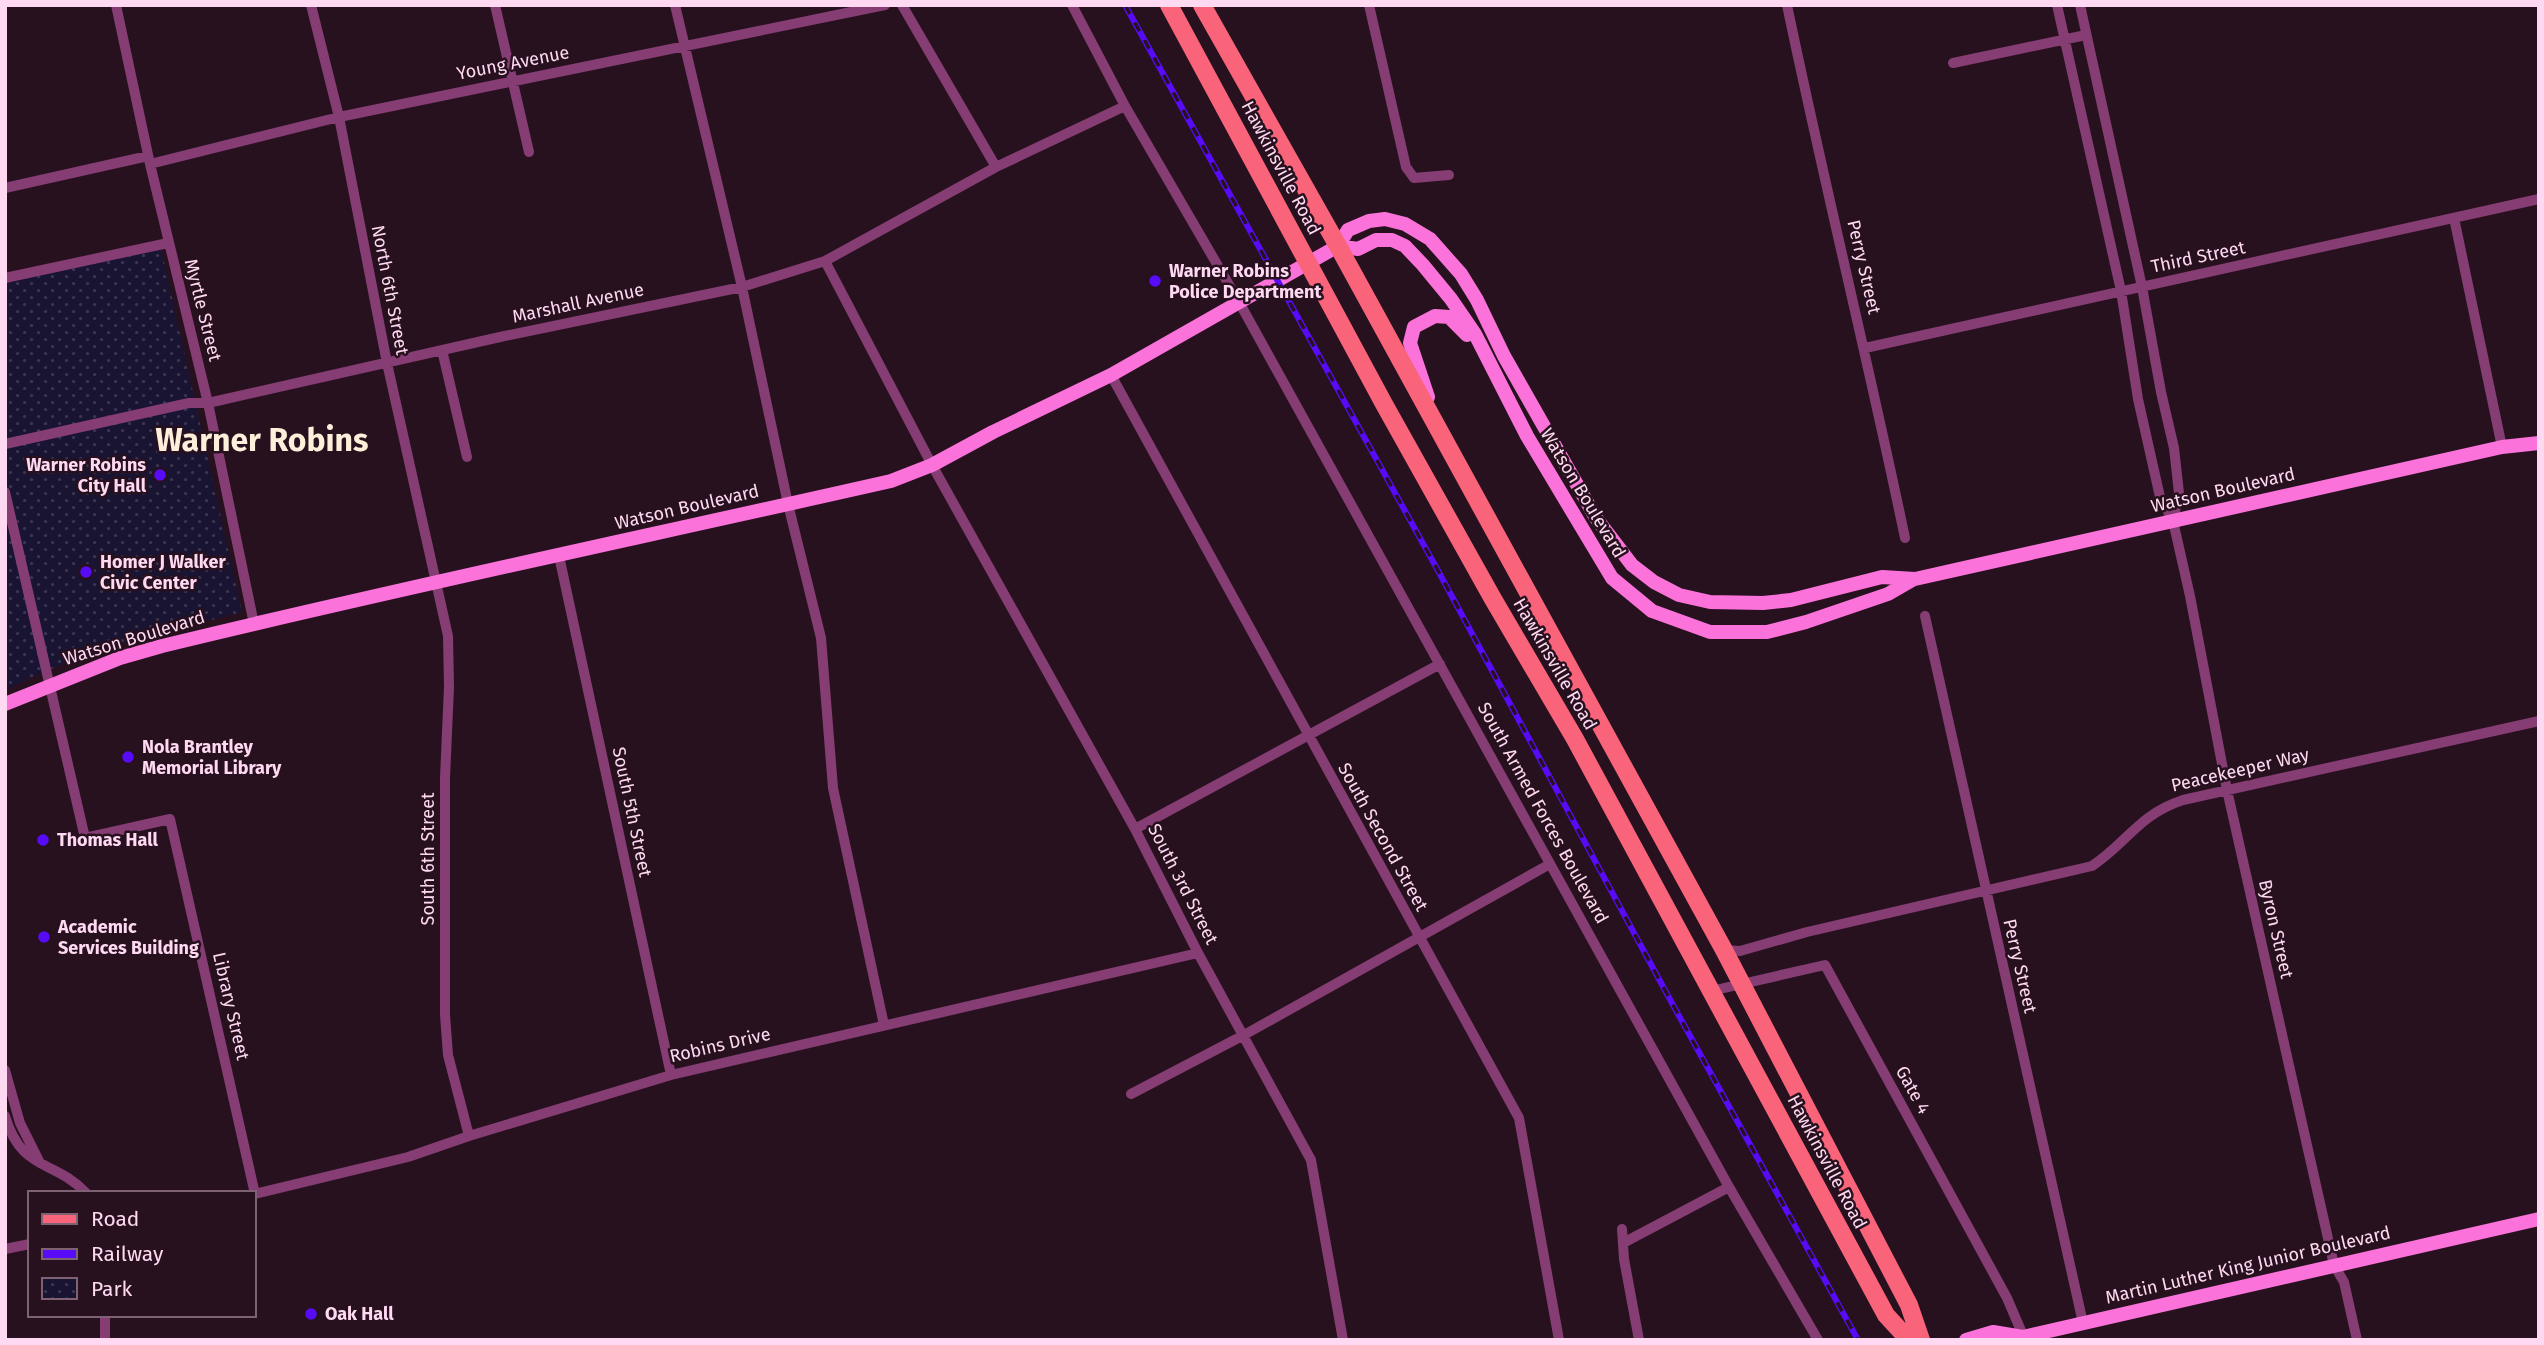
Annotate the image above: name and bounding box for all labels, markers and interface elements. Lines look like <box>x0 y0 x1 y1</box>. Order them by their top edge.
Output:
street label: Young Avenue <box>455 41 571 85</box>
street label: Hawkinsville Road <box>1236 97 1326 239</box>
street label: Perry Street <box>1842 218 1886 317</box>
street label: North 6th Street <box>367 223 413 357</box>
street label: Third Street <box>2149 236 2248 278</box>
street label: Myrtle Street <box>180 257 226 364</box>
place label: Warner Robins Police Department <box>1169 260 1322 303</box>
marker: Warner Robins Police Department <box>1147 273 1163 289</box>
street label: Marshall Avenue <box>510 278 646 328</box>
district label: Warner Robins <box>155 421 369 459</box>
street label: Watson Boulevard <box>1536 424 1630 562</box>
place label: Warner Robins City Hall <box>26 454 147 497</box>
street label: Watson Boulevard <box>2149 463 2297 517</box>
marker: Warner Robins City Hall <box>152 467 168 483</box>
street label: Watson Boulevard <box>613 480 761 534</box>
place label: Homer J Walker Civic Center <box>100 551 226 594</box>
marker: Homer J Walker Civic Center <box>78 564 94 580</box>
street label: Hawkinsville Road <box>1508 594 1602 734</box>
street label: Watson Boulevard <box>60 606 208 670</box>
street label: South Armed Forces Boulevard <box>1473 699 1613 927</box>
place label: Nola Brantley Memorial Library <box>142 736 282 779</box>
street label: Peacekeeper Way <box>2169 743 2311 797</box>
street label: South 5th Street <box>608 745 657 879</box>
marker: Nola Brantley Memorial Library <box>120 749 136 765</box>
street label: South Second Street <box>1333 759 1433 915</box>
street label: South 6th Street <box>417 792 439 925</box>
street label: South 3rd Street <box>1143 820 1223 948</box>
place label: Thomas Hall <box>57 829 158 851</box>
marker: Thomas Hall <box>35 832 51 848</box>
street label: Byron Street <box>2254 877 2298 981</box>
place label: Academic Services Building <box>57 916 199 959</box>
street label: Perry Street <box>1998 917 2042 1016</box>
marker: Academic Services Building <box>36 929 52 945</box>
street label: Library Street <box>208 950 254 1063</box>
street label: Robins Drive <box>667 1023 773 1067</box>
street label: Gate 4 <box>1891 1062 1935 1118</box>
street label: Hawkinsville Road <box>1782 1091 1872 1233</box>
legend <box>28 1191 256 1317</box>
text: Road <box>91 1206 139 1232</box>
street label: Martin Luther King Junior Boulevard <box>2103 1221 2393 1309</box>
text: Railway <box>91 1241 164 1267</box>
text: Park <box>91 1276 133 1302</box>
place label: Oak Hall <box>325 1303 394 1325</box>
marker: Oak Hall <box>303 1306 319 1322</box>

